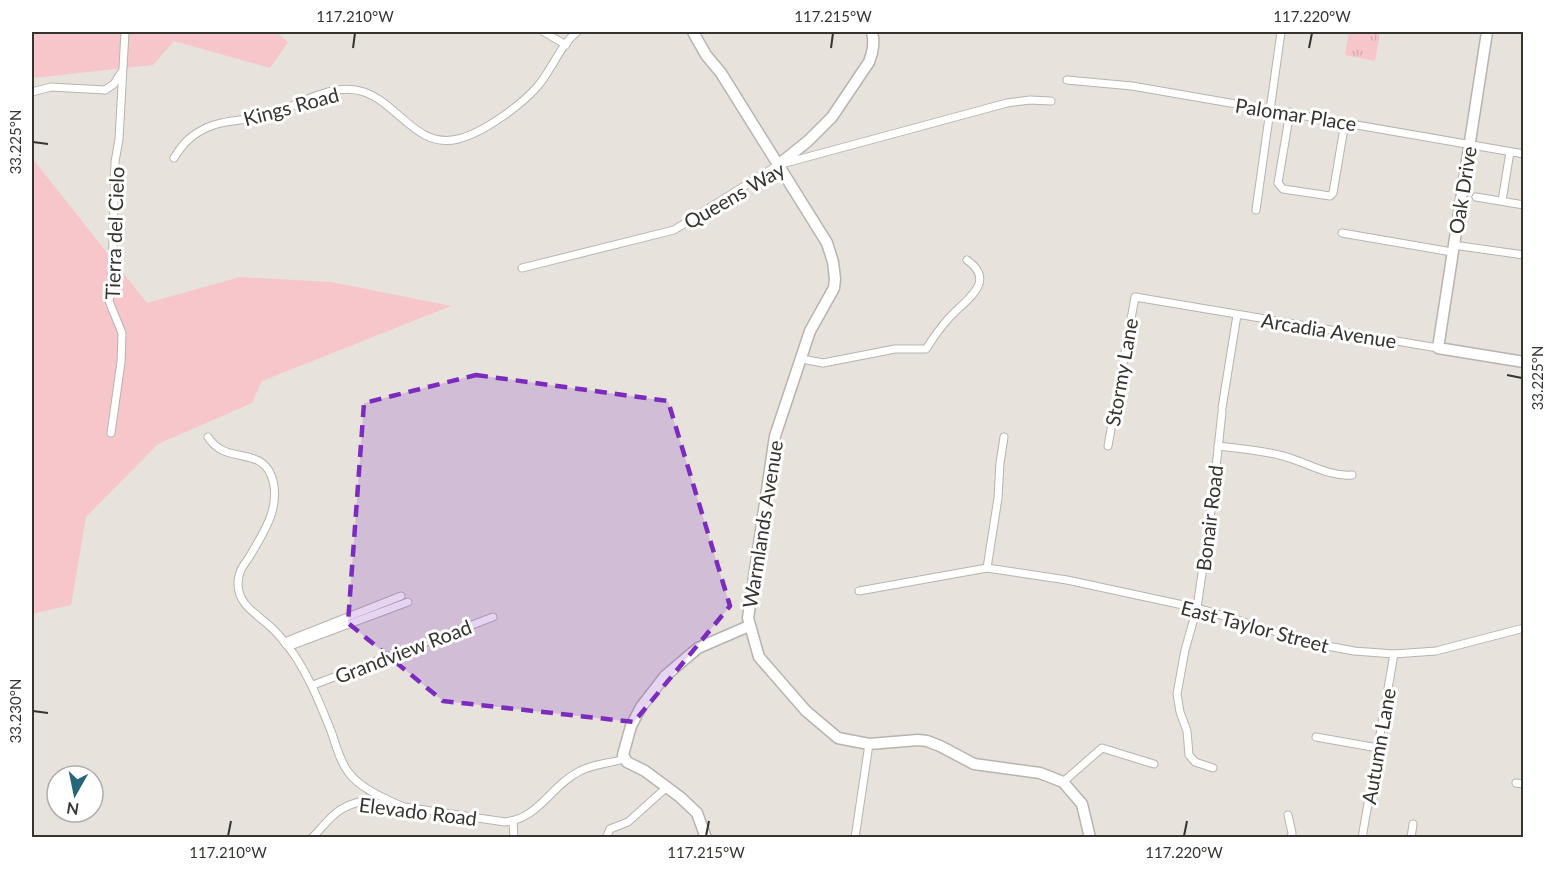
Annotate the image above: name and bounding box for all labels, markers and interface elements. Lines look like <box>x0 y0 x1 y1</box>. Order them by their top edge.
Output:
text: 117.210°W <box>316 7 394 25</box>
text: 117.215°W <box>794 7 872 25</box>
text: 117.220°W <box>1273 7 1351 25</box>
street label: Kings Road <box>241 82 341 130</box>
street label: Palomar Place <box>1234 93 1358 135</box>
text: 33.225°N <box>6 110 24 174</box>
street label: Oak Drive <box>1443 144 1481 236</box>
street label: Queens Way <box>679 156 789 233</box>
street label: Tierra del Cielo <box>100 166 128 300</box>
street label: Arcadia Avenue <box>1260 307 1398 353</box>
street label: Stormy Lane <box>1100 316 1142 428</box>
text: 33.225°N <box>1528 346 1546 410</box>
street label: Warmlands Avenue <box>737 438 787 610</box>
street label: Bonair Road <box>1191 464 1227 572</box>
street label: East Taylor Street <box>1178 595 1332 657</box>
street label: Grandview Road <box>331 614 475 688</box>
text: 33.230°N <box>6 679 24 743</box>
street label: Autumn Lane <box>1356 686 1400 806</box>
north arrow <box>45 764 105 824</box>
street label: Elevado Road <box>358 792 478 830</box>
text: N <box>65 799 80 820</box>
text: 117.210°W <box>189 843 267 861</box>
text: 117.215°W <box>667 843 745 861</box>
text: 117.220°W <box>1145 843 1223 861</box>

